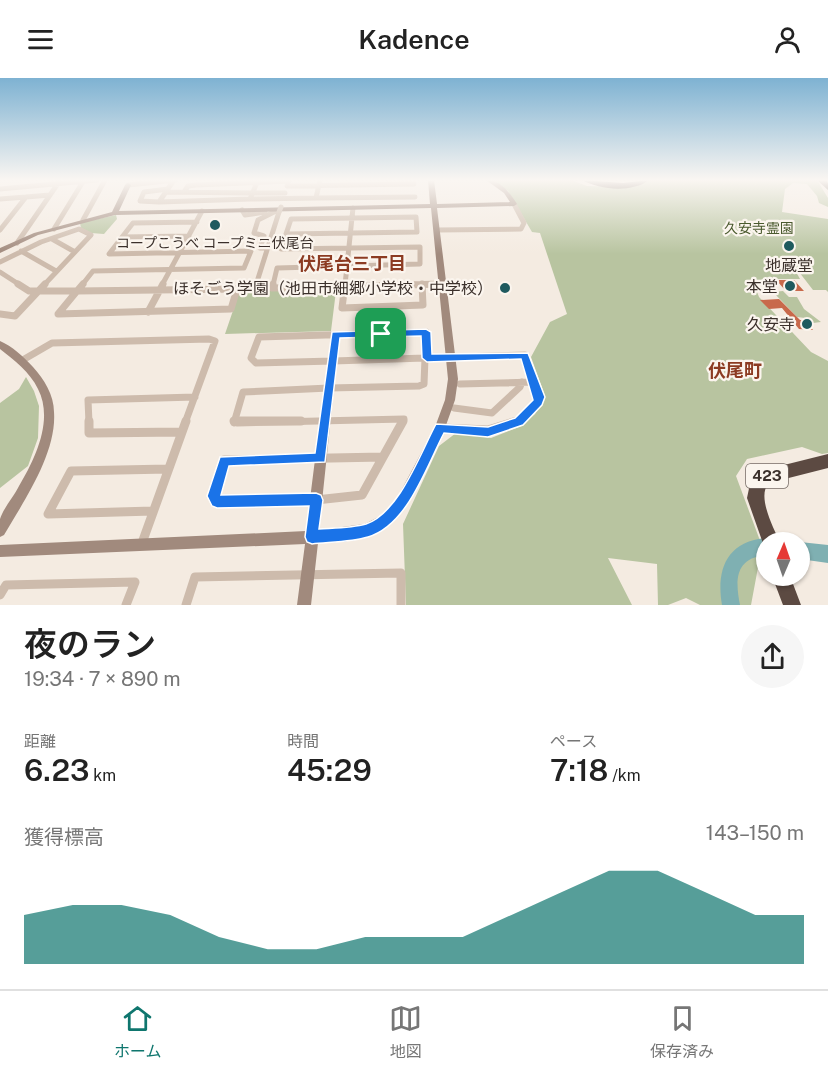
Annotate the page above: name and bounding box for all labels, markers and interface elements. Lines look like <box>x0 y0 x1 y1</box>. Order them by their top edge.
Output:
icon: menu <box>24 23 57 56</box>
text: Kadence <box>358 23 470 55</box>
icon: person <box>771 23 804 56</box>
marker: コープこうべ コープミニ伏尾台 <box>208 218 222 232</box>
park label: 久安寺霊園 <box>724 220 794 236</box>
place label: コープこうべ コープミニ伏尾台 <box>116 235 314 251</box>
marker: 地蔵堂 <box>782 239 796 253</box>
district label: 伏尾台三丁目 <box>298 253 406 274</box>
place label: 地蔵堂 <box>765 256 813 275</box>
place label: 本堂 <box>746 277 778 296</box>
place label: ほそごう学園（池田市細郷小学校・中学校） <box>173 279 493 298</box>
marker: 本堂 <box>783 279 797 293</box>
marker: ほそごう学園（池田市細郷小学校・中学校） <box>498 281 512 295</box>
pin <box>355 308 406 359</box>
place label: 久安寺 <box>747 315 795 334</box>
icon: arrive <box>364 317 397 350</box>
marker: 久安寺 <box>800 317 814 331</box>
district label: 伏尾町 <box>708 360 762 381</box>
road number: 423 <box>746 464 788 488</box>
north arrow <box>756 532 810 586</box>
map controls <box>756 532 810 586</box>
text: 夜のラン <box>24 625 156 663</box>
button: share <box>741 625 804 688</box>
text: 19:34 · 7 × 890 m <box>24 667 181 691</box>
text: 距離 <box>24 732 56 751</box>
text: 時間 <box>287 732 319 751</box>
text: ペース <box>550 732 597 751</box>
text: 6.23 <box>24 752 89 788</box>
text: 45:29 <box>287 752 372 788</box>
text: 7:18 <box>550 752 608 788</box>
text: km <box>89 766 116 785</box>
text: /km <box>608 766 641 785</box>
text: 143–150 m <box>706 821 804 845</box>
text: 獲得標高 <box>24 825 104 849</box>
tab: ホーム <box>114 1002 161 1062</box>
tab: 地図 <box>389 1002 422 1062</box>
tab: 保存済み <box>650 1002 714 1062</box>

